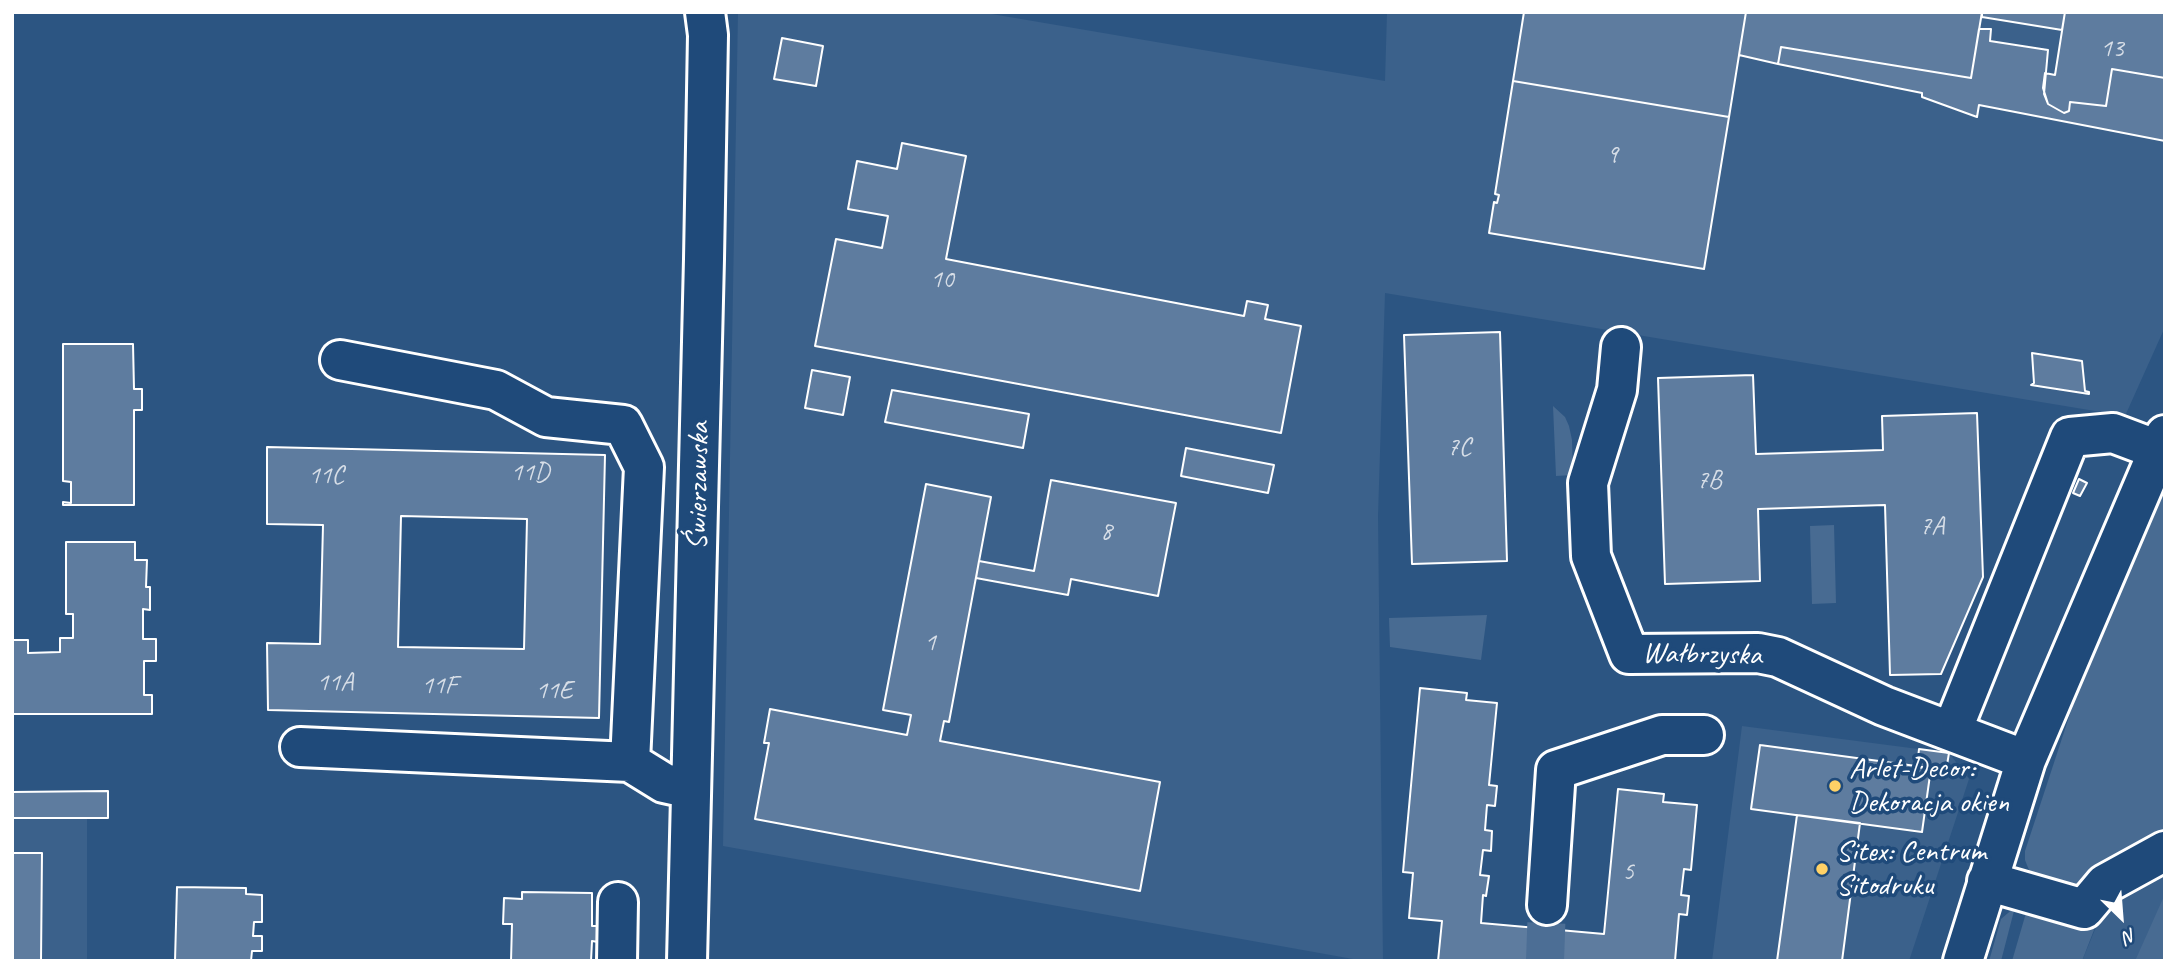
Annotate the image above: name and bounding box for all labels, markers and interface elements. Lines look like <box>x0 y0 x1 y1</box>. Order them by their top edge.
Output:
house number: 13 <box>2100 33 2124 65</box>
house number: 9 <box>1606 139 1618 171</box>
house number: 10 <box>930 264 954 296</box>
street label: Świerzawska <box>680 422 718 550</box>
house number: 7C <box>1447 432 1471 464</box>
house number: 11D <box>511 457 549 489</box>
house number: 11C <box>308 460 344 492</box>
house number: 7B <box>1696 465 1722 497</box>
house number: 7A <box>1920 511 1944 543</box>
house number: 8 <box>1100 516 1112 548</box>
house number: 1 <box>924 627 936 659</box>
street label: Wałbrzyska <box>1642 636 1762 674</box>
house number: 11A <box>317 667 353 699</box>
house number: 11F <box>421 670 457 702</box>
house number: 11E <box>535 675 573 707</box>
place label: Arlet-Decor: Dekoracja okien <box>1849 751 2009 822</box>
marker: Arlet-Decor: Dekoracja okien <box>1827 778 1843 794</box>
place label: Sitex: Centrum Sitodruku <box>1836 834 1986 904</box>
house number: 5 <box>1622 856 1634 888</box>
marker: Sitex: Centrum Sitodruku <box>1814 861 1830 877</box>
north arrow <box>2086 882 2156 952</box>
text: N <box>2119 923 2140 949</box>

